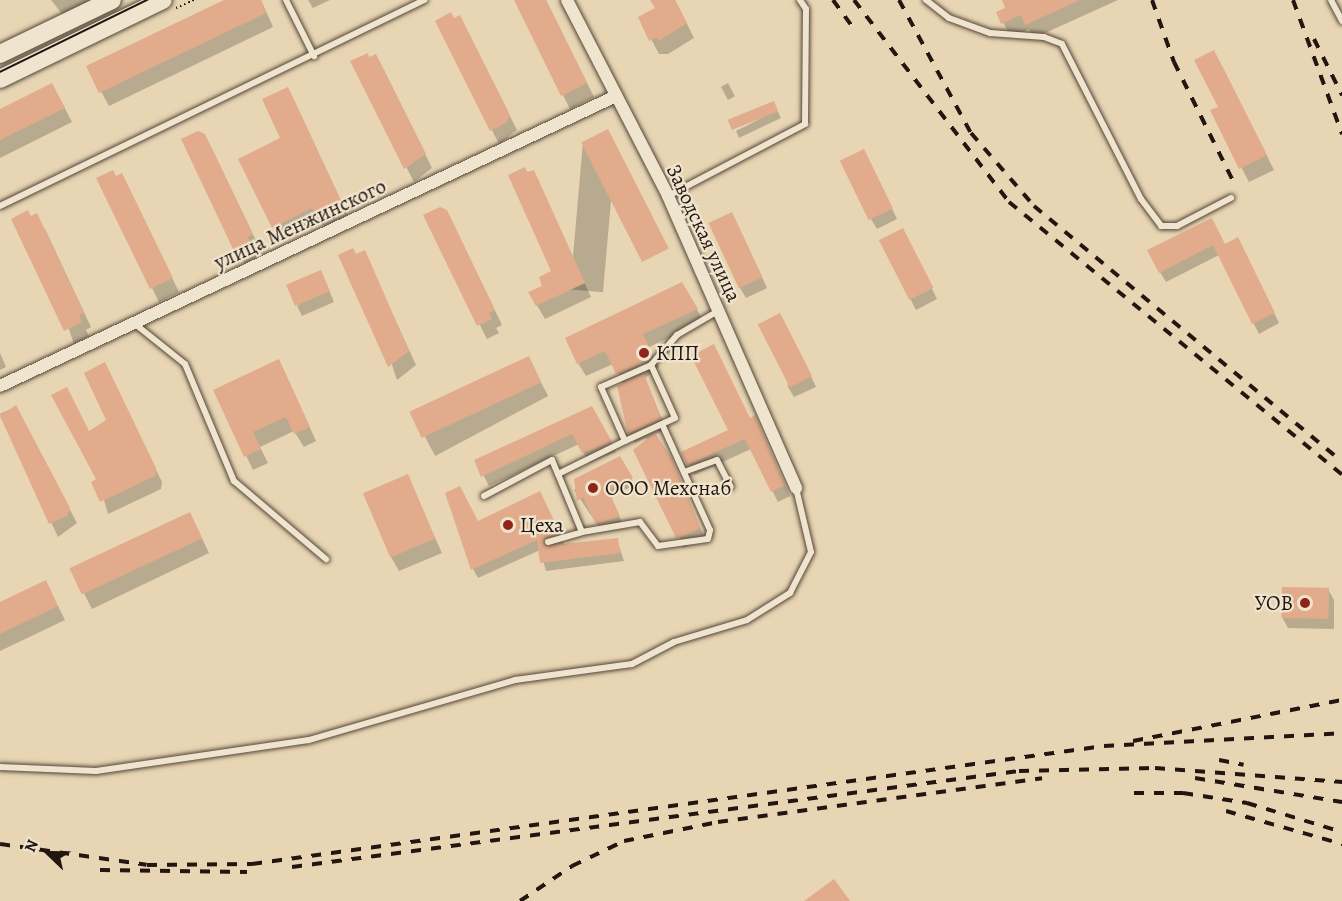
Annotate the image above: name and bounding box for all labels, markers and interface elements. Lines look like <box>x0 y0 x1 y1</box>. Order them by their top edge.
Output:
street label: Заводская улица <box>661 160 747 306</box>
street label: улица Менжинского <box>210 173 390 275</box>
place label: КПП <box>656 340 699 366</box>
marker: КПП <box>637 346 651 360</box>
place label: ООО Мехснаб <box>605 475 731 501</box>
marker: ООО Мехснаб <box>586 481 600 495</box>
place label: Цеха <box>520 512 564 538</box>
marker: Цеха <box>501 518 515 532</box>
place label: УОВ <box>1254 590 1293 616</box>
marker: УОВ <box>1298 596 1312 610</box>
north arrow <box>18 823 78 883</box>
text: N <box>19 836 44 856</box>

